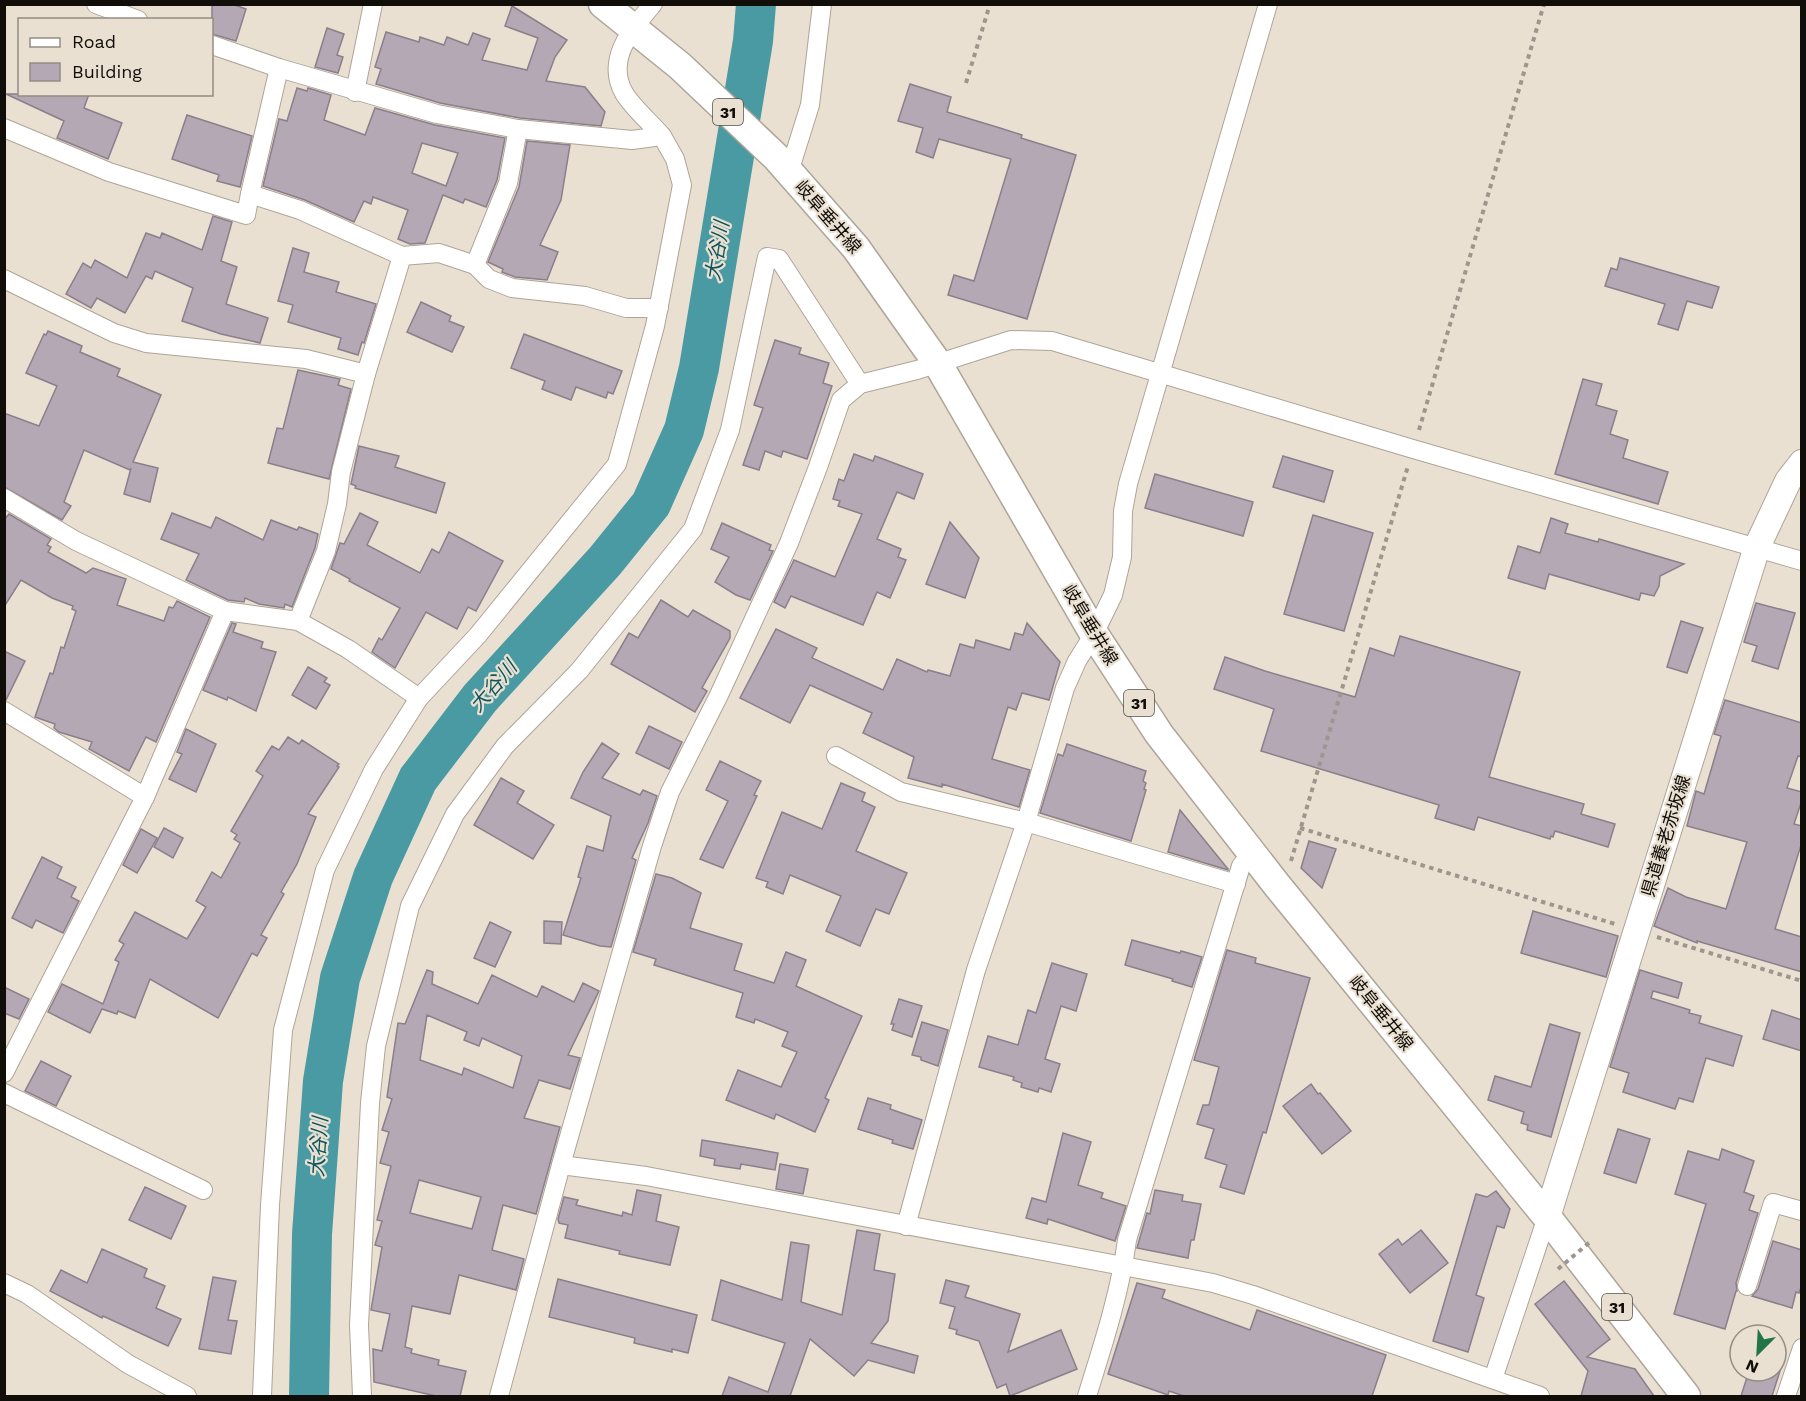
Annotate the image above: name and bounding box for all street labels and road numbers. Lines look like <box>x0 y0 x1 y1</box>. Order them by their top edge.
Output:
road number: 31 <box>713 99 743 125</box>
street label: 岐阜垂井線 <box>791 176 866 258</box>
street label: 岐阜垂井線 <box>1058 581 1123 669</box>
road number: 31 <box>1124 690 1154 716</box>
street label: 県道養老赤坂線 <box>1637 773 1694 899</box>
street label: 岐阜垂井線 <box>1345 971 1418 1054</box>
road number: 31 <box>1602 1294 1632 1320</box>

